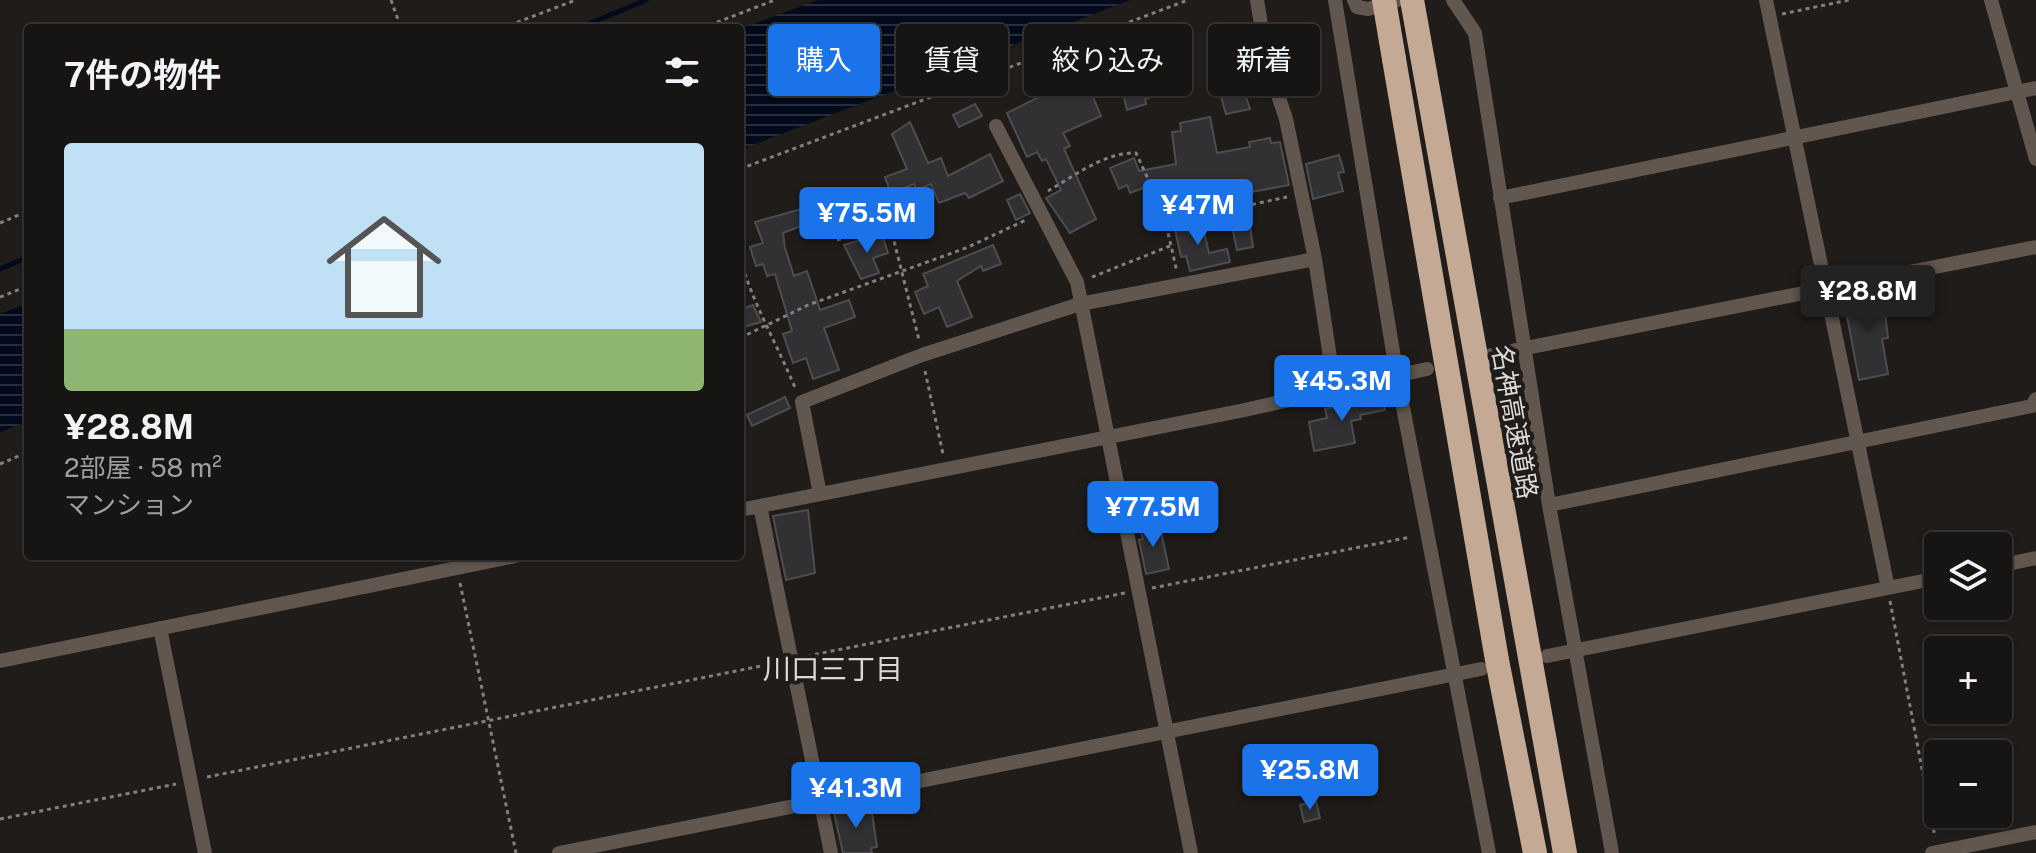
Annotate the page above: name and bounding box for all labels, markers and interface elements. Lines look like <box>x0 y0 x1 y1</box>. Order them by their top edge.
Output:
chip: 購入 <box>768 24 880 96</box>
chip: 賃貸 <box>896 24 1008 96</box>
chip: 絞り込み <box>1024 24 1192 96</box>
chip: 新着 <box>1208 24 1320 96</box>
icon: filters <box>660 50 704 94</box>
text: 7件の物件 <box>64 55 221 95</box>
pin: ¥47M <box>1151 179 1245 247</box>
pin: ¥75.5M <box>802 187 932 255</box>
text: ¥47M <box>1161 189 1235 220</box>
icon: home <box>312 195 456 339</box>
text: ¥75.5M <box>817 197 917 228</box>
pin: ¥28.8M <box>1803 265 1933 333</box>
text: ¥28.8M <box>1818 275 1918 306</box>
street label: 名神高速道路 <box>1486 342 1544 502</box>
pin: ¥45.3M <box>1277 355 1407 423</box>
text: ¥45.3M <box>1292 365 1392 396</box>
text: ¥28.8M <box>64 407 194 447</box>
text: 2部屋 · 58 m² <box>64 452 222 483</box>
pin: ¥77.5M <box>1088 481 1218 549</box>
text: マンション <box>64 489 194 520</box>
text: ¥77.5M <box>1105 491 1201 522</box>
map controls <box>1924 532 2012 828</box>
button: layers <box>1924 532 2012 620</box>
button: + <box>1924 636 2012 724</box>
district label: 川口三丁目 <box>763 652 903 685</box>
button: − <box>1924 740 2012 828</box>
pin: ¥25.8M <box>1245 744 1375 812</box>
text: ¥25.8M <box>1260 754 1360 785</box>
pin: ¥41.3M <box>791 762 921 830</box>
text: ¥41.3M <box>809 772 903 803</box>

